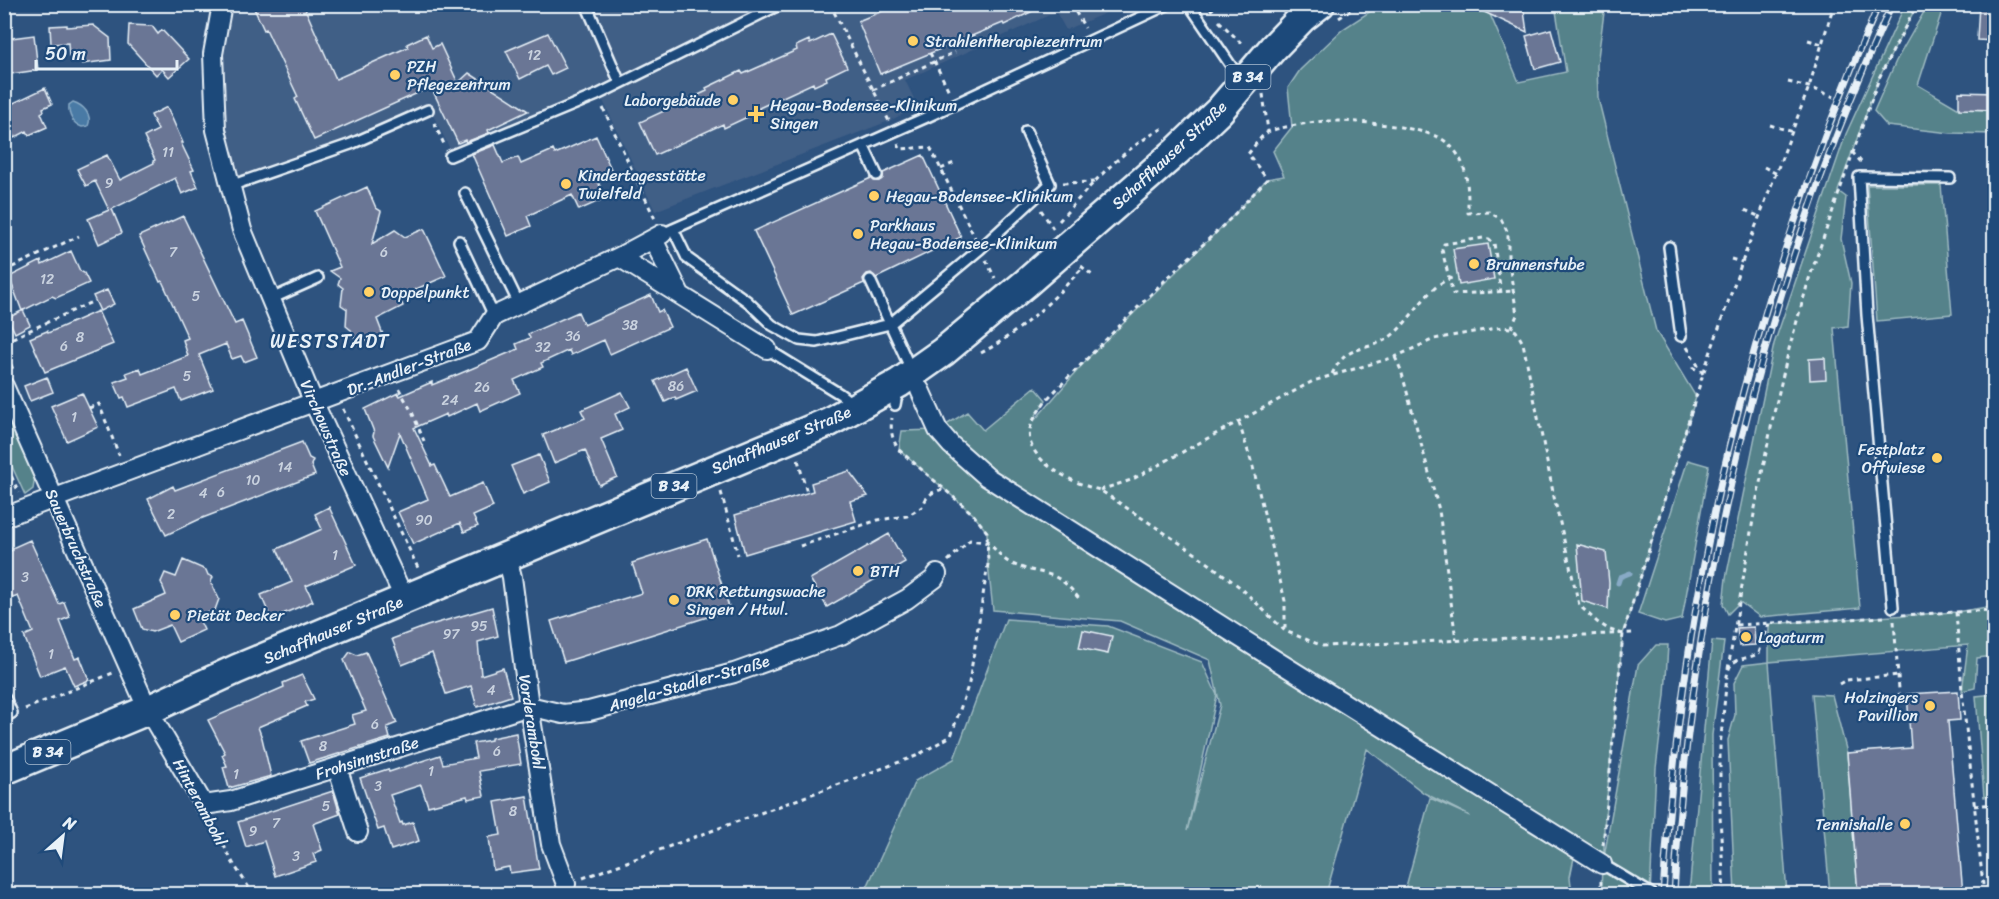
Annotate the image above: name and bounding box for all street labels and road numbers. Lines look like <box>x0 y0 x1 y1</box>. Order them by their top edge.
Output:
road number: B 34 <box>1226 65 1270 89</box>
street label: Schaffhauser Straße <box>1104 93 1234 217</box>
street label: Dr.-Andler-Straße <box>343 330 476 404</box>
street label: Virchowstraße <box>292 375 360 481</box>
street label: Schaffhauser Straße <box>706 397 856 483</box>
road number: B 34 <box>652 474 696 498</box>
street label: Sauerbruchstraße <box>37 484 115 613</box>
street label: Schaffhauser Straße <box>258 587 408 673</box>
street label: Angela-Stadler-Straße <box>604 646 773 720</box>
street label: Vorderambohl <box>510 672 554 772</box>
street label: Frohsinnstraße <box>311 728 423 788</box>
road number: B 34 <box>26 740 70 764</box>
street label: Hinterambohl <box>165 753 236 852</box>

